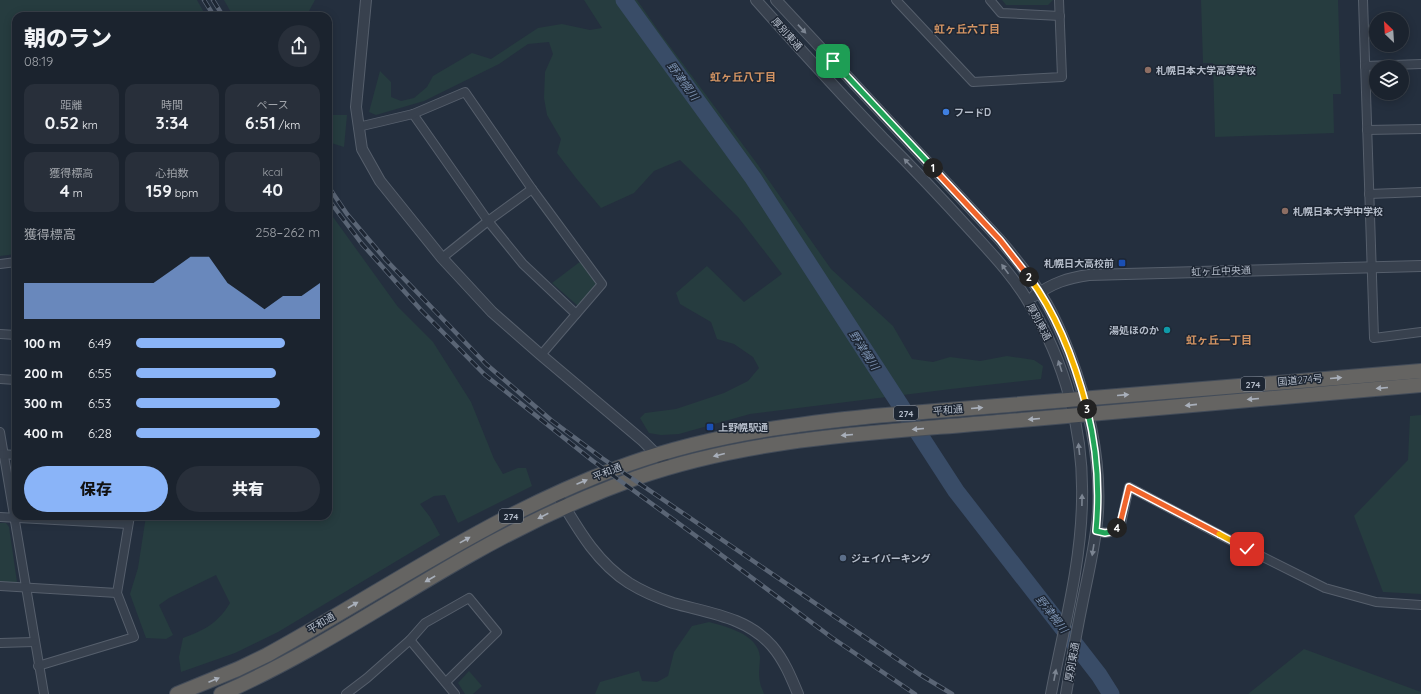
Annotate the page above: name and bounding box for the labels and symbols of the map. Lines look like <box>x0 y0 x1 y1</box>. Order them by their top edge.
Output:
north arrow <box>1369 12 1409 52</box>
street label: 厚別東通 <box>769 15 805 53</box>
district label: 虹ヶ丘六丁目 <box>934 22 1000 36</box>
one-way arrow <box>798 23 807 34</box>
pin <box>816 44 850 78</box>
water label: 野津幌川 <box>664 59 702 104</box>
place label: 札幌日本大学高等学校 <box>1156 64 1256 77</box>
marker: 札幌日本大学高等学校 <box>1143 65 1153 75</box>
district label: 虹ヶ丘八丁目 <box>710 70 776 84</box>
place label: フードD <box>954 106 991 119</box>
marker: フードD <box>941 107 951 117</box>
one-way arrow <box>903 158 913 168</box>
pin: 1 <box>923 158 943 178</box>
place label: 札幌日本大学中学校 <box>1293 205 1383 218</box>
marker: 札幌日本大学中学校 <box>1280 206 1290 216</box>
place label: 札幌日大高校前 <box>1044 257 1114 270</box>
marker: 札幌日大高校前 <box>1117 258 1127 268</box>
street label: 虹ヶ丘中央通 <box>1191 263 1251 279</box>
one-way arrow <box>1001 264 1009 275</box>
pin: 2 <box>1019 267 1039 287</box>
street label: 厚別東通 <box>1024 301 1054 343</box>
place label: 湯処ほのか <box>1109 324 1159 337</box>
marker: 湯処ほのか <box>1162 325 1172 335</box>
water label: 野津幌川 <box>846 328 882 373</box>
district label: 虹ヶ丘一丁目 <box>1186 333 1252 347</box>
one-way arrow <box>1057 360 1063 372</box>
street label: 国道274号 <box>1277 372 1323 388</box>
one-way arrow <box>1330 374 1342 381</box>
road number: 274 <box>1241 377 1265 391</box>
one-way arrow <box>1376 385 1388 392</box>
one-way arrow <box>1117 392 1129 398</box>
one-way arrow <box>1247 395 1259 402</box>
pin: 3 <box>1077 399 1097 419</box>
one-way arrow <box>1185 401 1197 408</box>
street label: 平和通 <box>932 402 964 418</box>
one-way arrow <box>971 404 983 411</box>
road number: 274 <box>894 406 918 420</box>
one-way arrow <box>1028 416 1041 422</box>
place label: 上野幌駅通 <box>718 421 768 434</box>
marker: 上野幌駅通 <box>705 422 715 432</box>
one-way arrow <box>912 426 924 432</box>
one-way arrow <box>841 432 853 438</box>
one-way arrow <box>1076 443 1082 455</box>
one-way arrow <box>712 452 724 458</box>
street label: 平和通 <box>591 460 623 484</box>
one-way arrow <box>576 479 588 485</box>
one-way arrow <box>1079 493 1085 506</box>
road number: 274 <box>499 509 523 523</box>
one-way arrow <box>538 513 549 519</box>
pin: 4 <box>1107 518 1127 538</box>
pin <box>1230 532 1264 566</box>
one-way arrow <box>459 536 471 543</box>
one-way arrow <box>1090 544 1096 556</box>
place label: ジェイパーキング <box>851 552 931 565</box>
marker: ジェイパーキング <box>838 553 848 563</box>
one-way arrow <box>425 575 435 583</box>
water label: 野津幌川 <box>1033 592 1072 636</box>
one-way arrow <box>347 602 359 609</box>
street label: 平和通 <box>305 610 337 636</box>
street label: 厚別東通 <box>1062 641 1082 683</box>
one-way arrow <box>1052 668 1058 681</box>
one-way arrow <box>208 676 220 682</box>

